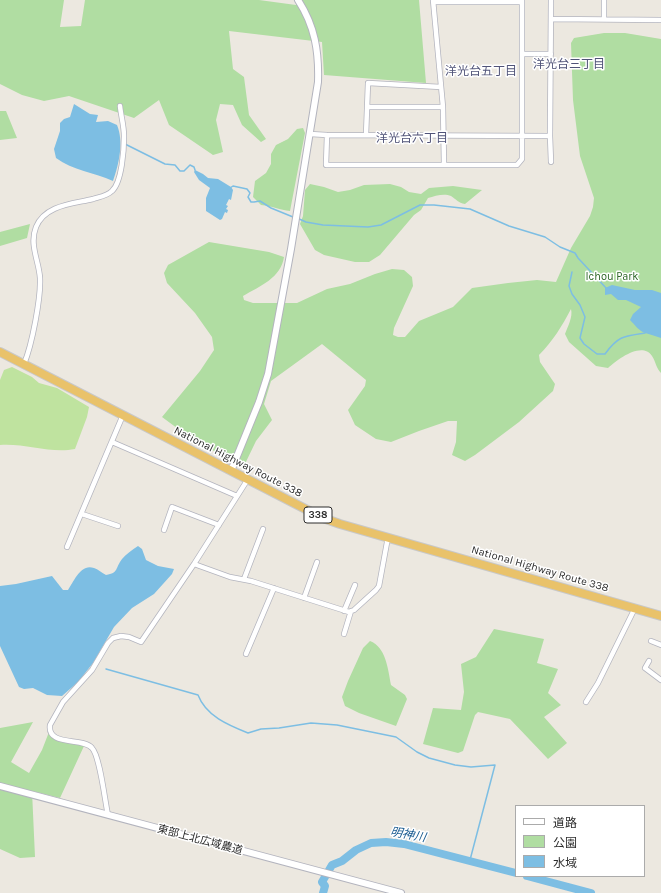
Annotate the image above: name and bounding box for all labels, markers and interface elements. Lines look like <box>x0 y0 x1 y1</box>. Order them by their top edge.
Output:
district label: 洋光台三丁目 <box>533 58 605 72</box>
district label: 洋光台五丁目 <box>445 65 517 79</box>
district label: 洋光台六丁目 <box>376 132 448 146</box>
park label: Ichou Park <box>586 270 638 284</box>
street label: National Highway Route 338 <box>172 424 304 500</box>
road number: 338 <box>304 507 332 523</box>
street label: National Highway Route 338 <box>470 543 610 595</box>
legend <box>515 805 645 877</box>
text: 道路 <box>553 816 577 830</box>
street label: 東部上北広域農道 <box>156 822 244 858</box>
water label: 明神川 <box>389 825 427 845</box>
text: 公園 <box>553 836 577 850</box>
text: 水域 <box>553 856 577 870</box>

